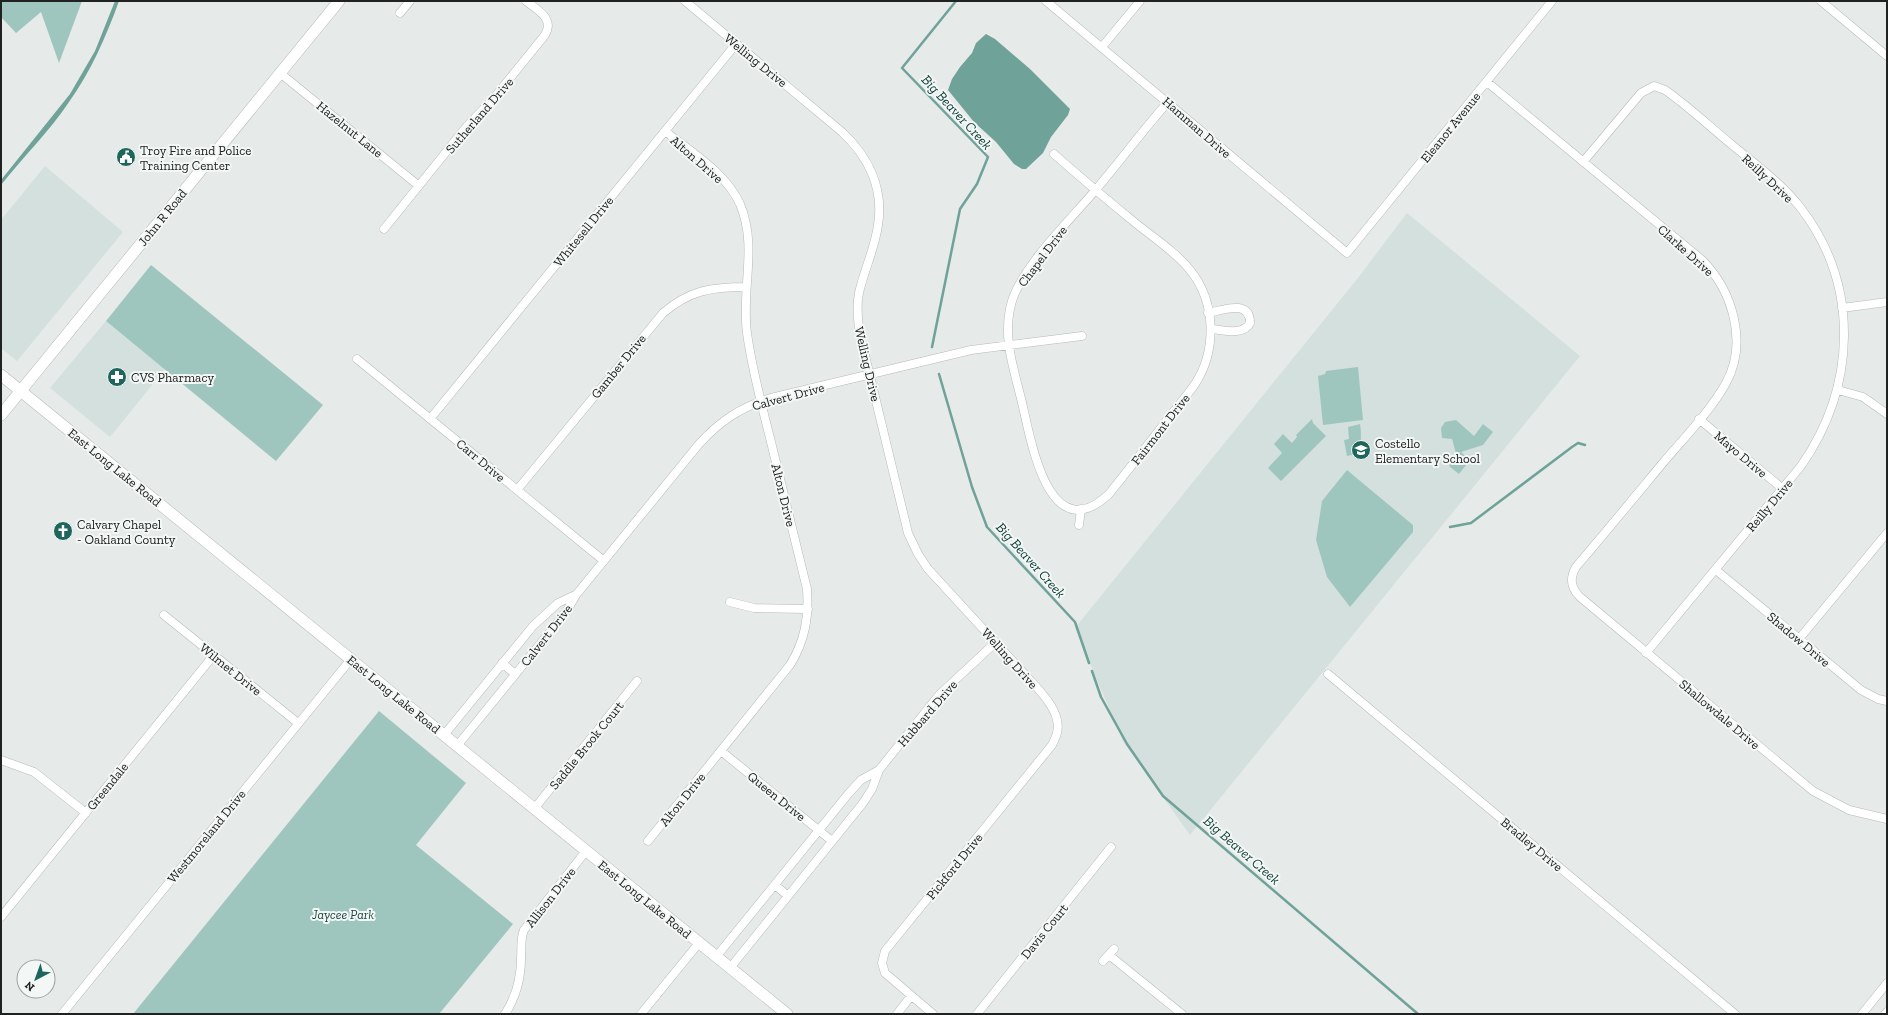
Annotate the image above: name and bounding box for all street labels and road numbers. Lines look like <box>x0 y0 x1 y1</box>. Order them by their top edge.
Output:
street label: Welling Drive <box>721 31 790 90</box>
street label: Sutherland Drive <box>442 74 516 156</box>
street label: Eleanor Avenue <box>1417 89 1483 166</box>
street label: Hamman Drive <box>1159 94 1234 161</box>
street label: Hazelnut Lane <box>313 98 386 161</box>
street label: Alton Drive <box>667 133 726 186</box>
street label: Reilly Drive <box>1739 151 1796 206</box>
street label: John R Road <box>135 186 190 249</box>
street label: Whitesell Drive <box>550 193 616 270</box>
street label: Clarke Drive <box>1655 221 1717 279</box>
street label: Chapel Drive <box>1015 223 1070 290</box>
street label: Welling Drive <box>852 325 883 403</box>
street label: Gamber Drive <box>588 331 649 401</box>
street label: Calvert Drive <box>750 380 826 413</box>
street label: Fairmont Drive <box>1128 391 1193 468</box>
street label: East Long Lake Road <box>65 425 164 510</box>
street label: Mayo Drive <box>1711 428 1770 481</box>
street label: Carr Drive <box>453 436 508 485</box>
street label: Alton Drive <box>768 462 799 528</box>
street label: Reilly Drive <box>1743 476 1796 535</box>
street label: Calvert Drive <box>518 601 575 669</box>
street label: Shadow Drive <box>1764 609 1833 670</box>
street label: Welling Drive <box>979 625 1041 692</box>
street label: Wilmet Drive <box>197 640 264 699</box>
street label: East Long Lake Road <box>344 652 443 737</box>
street label: Shallowdale Drive <box>1676 676 1763 752</box>
street label: Hubbard Drive <box>894 677 960 750</box>
street label: Saddle Brook Court <box>546 698 627 792</box>
street label: Greendale <box>84 759 131 813</box>
street label: Queen Drive <box>745 769 809 824</box>
street label: Alton Drive <box>656 770 708 829</box>
street label: Westmoreland Drive <box>164 787 249 886</box>
street label: Bradley Drive <box>1498 814 1566 875</box>
street label: Pickford Drive <box>923 830 986 902</box>
street label: East Long Lake Road <box>595 857 694 942</box>
street label: Allison Drive <box>522 864 579 930</box>
street label: Davis Court <box>1018 901 1071 962</box>

